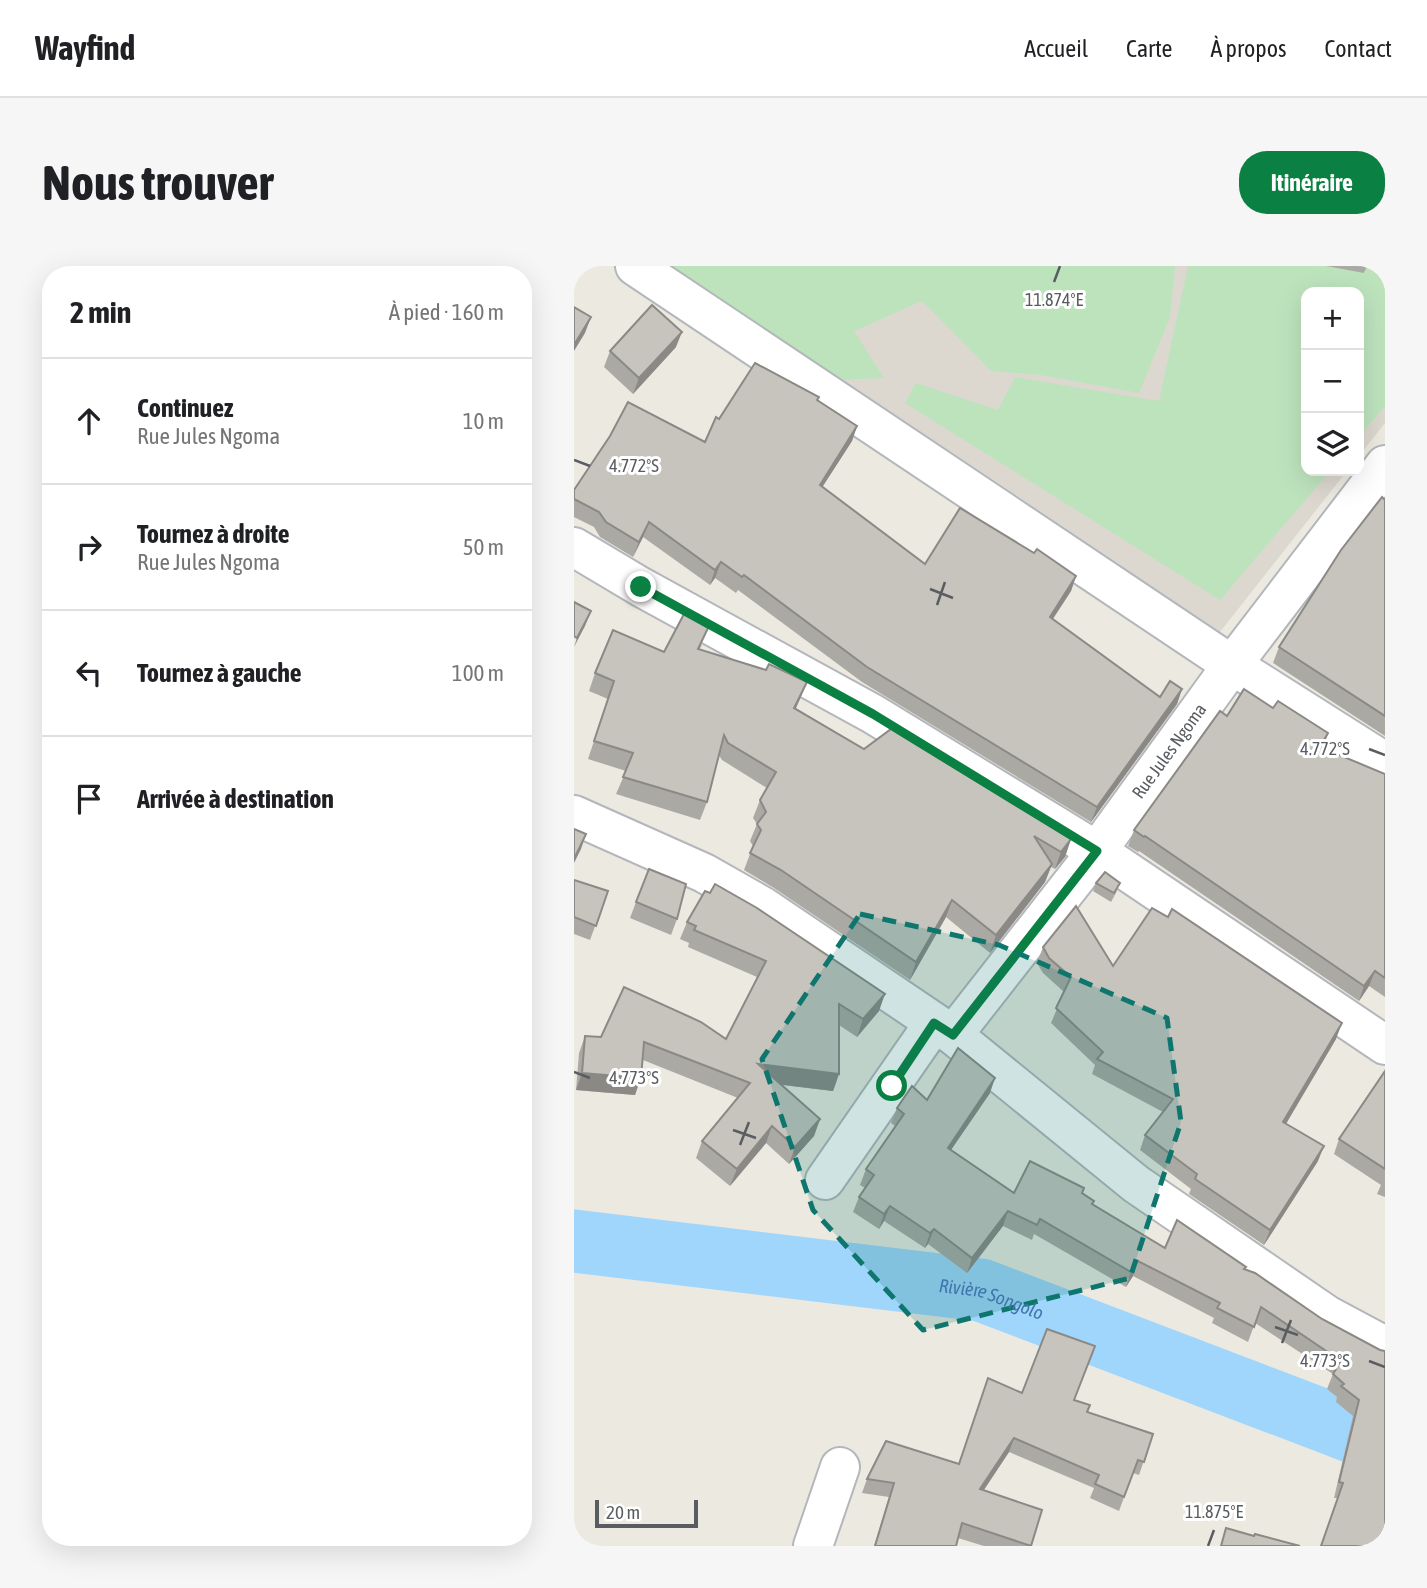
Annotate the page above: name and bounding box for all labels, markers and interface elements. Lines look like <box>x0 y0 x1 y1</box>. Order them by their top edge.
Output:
text: Wayfind <box>35 29 135 67</box>
text: Accueil <box>1024 35 1088 62</box>
text: Carte <box>1126 35 1172 62</box>
text: À propos <box>1210 35 1286 62</box>
text: Contact <box>1324 35 1392 62</box>
button: Itinéraire <box>1239 151 1385 214</box>
text: Nous trouver <box>42 154 273 210</box>
map controls <box>1301 287 1364 476</box>
button: + <box>1301 287 1364 350</box>
text: 11.874°E <box>1025 289 1083 310</box>
text: 2 min <box>70 295 131 329</box>
text: À pied · 160 m <box>389 299 504 325</box>
button: − <box>1301 350 1364 413</box>
text: Continuez <box>137 393 233 423</box>
icon: ahead <box>70 402 108 440</box>
text: 10 m <box>463 408 504 434</box>
button: layers <box>1301 413 1364 476</box>
text: Rue Jules Ngoma <box>137 423 280 449</box>
text: 4.772°S <box>609 455 659 476</box>
text: Tournez à droite <box>137 519 290 549</box>
icon: right <box>70 528 108 566</box>
text: 50 m <box>463 534 504 560</box>
text: Rue Jules Ngoma <box>137 549 280 575</box>
route end <box>625 571 656 602</box>
icon: left <box>70 654 108 692</box>
text: Tournez à gauche <box>137 658 302 688</box>
text: 100 m <box>452 660 504 686</box>
street label: Rue Jules Ngoma <box>1128 699 1211 802</box>
text: 4.772°S <box>1300 738 1350 759</box>
icon: arrive <box>70 780 108 818</box>
text: Arrivée à destination <box>137 784 334 814</box>
text: 4.773°S <box>609 1067 659 1088</box>
route start <box>876 1070 907 1101</box>
water label: Rivière Songolo <box>938 1274 1047 1324</box>
text: 4.773°S <box>1300 1350 1350 1371</box>
scale bar <box>595 1497 698 1529</box>
text: 20 m <box>606 1501 640 1523</box>
text: 11.875°E <box>1185 1501 1243 1522</box>

